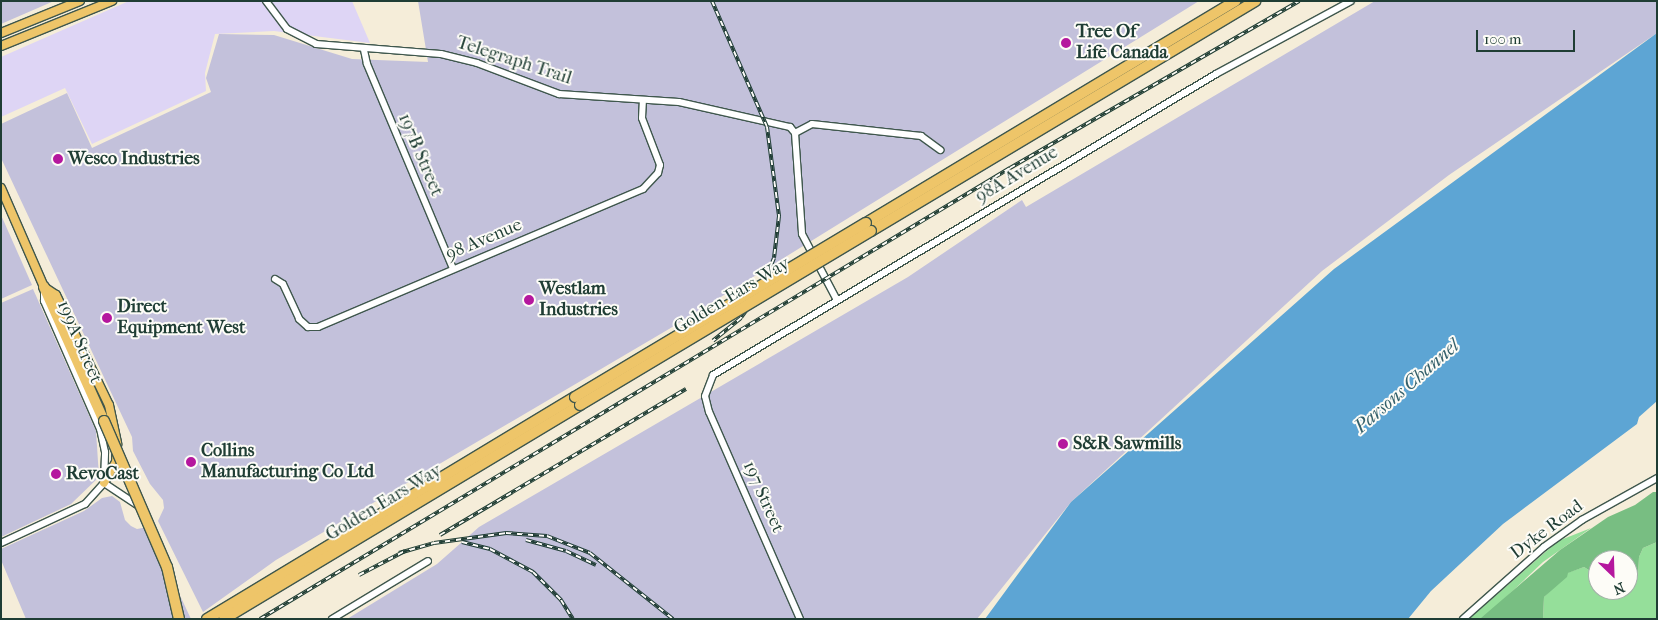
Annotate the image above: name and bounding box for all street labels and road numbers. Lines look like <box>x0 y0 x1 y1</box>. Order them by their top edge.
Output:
street label: Telegraph Trail <box>454 32 574 90</box>
street label: 197B Street <box>393 110 447 200</box>
street label: 98A Avenue <box>972 142 1062 208</box>
street label: 98 Avenue <box>443 214 525 266</box>
street label: Golden Ears Way <box>670 253 794 339</box>
street label: 199A Street <box>52 297 106 387</box>
street label: 197 Street <box>738 458 788 536</box>
street label: Golden Ears Way <box>322 460 446 546</box>
street label: Dyke Road <box>1507 496 1587 564</box>

